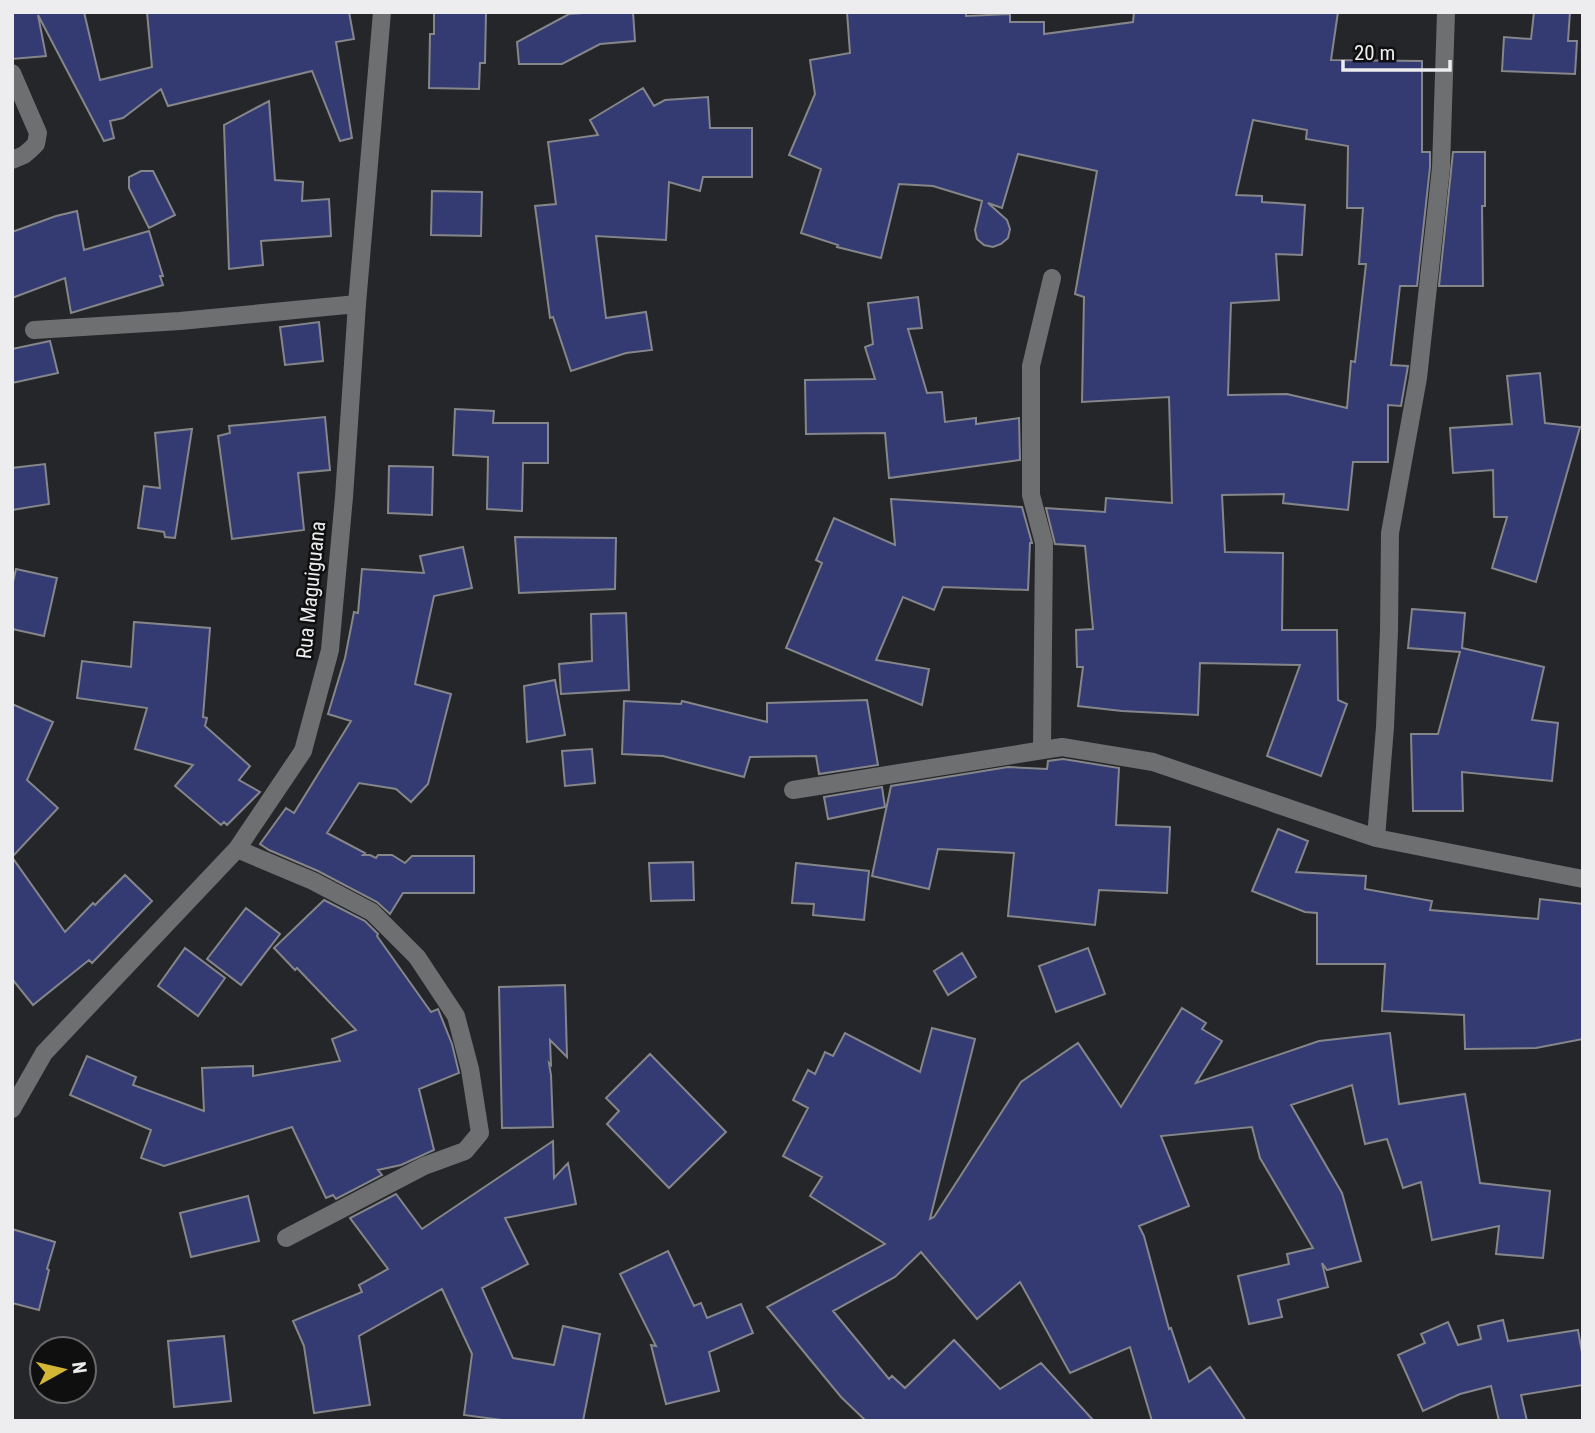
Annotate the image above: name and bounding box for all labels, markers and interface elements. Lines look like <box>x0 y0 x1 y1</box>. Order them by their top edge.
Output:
scale bar <box>1343 28 1450 72</box>
text: 20 m <box>1354 41 1395 65</box>
street label: Rua Maguiguana <box>292 520 330 660</box>
north arrow <box>28 1335 98 1405</box>
text: N <box>67 1360 92 1375</box>

